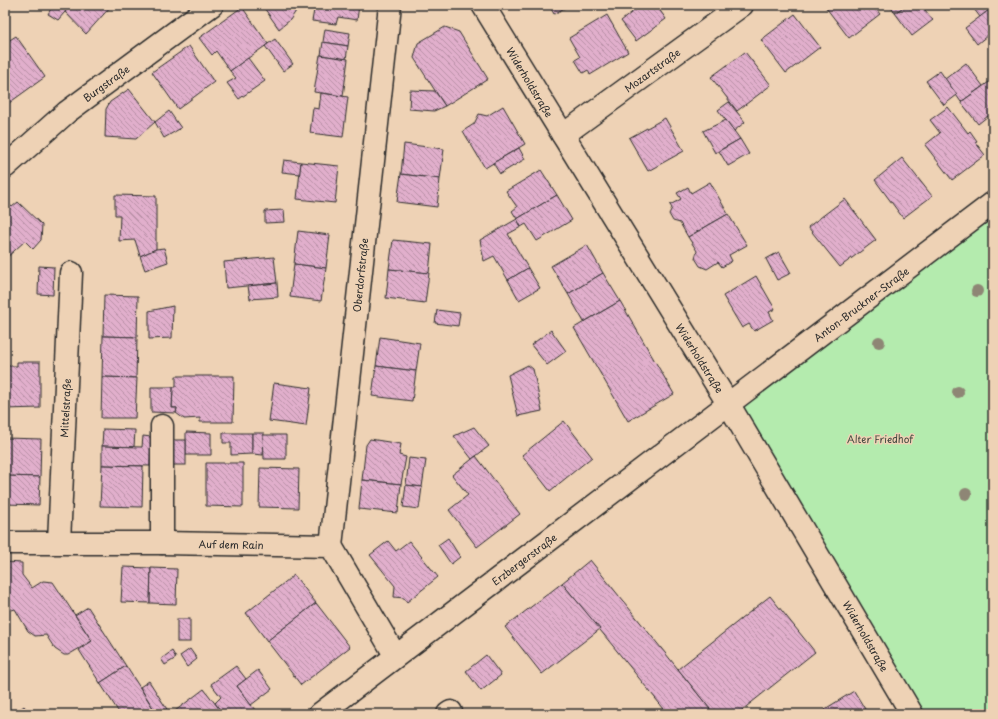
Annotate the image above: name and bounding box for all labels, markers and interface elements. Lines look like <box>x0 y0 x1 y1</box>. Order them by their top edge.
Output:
street label: Widerholdstraße <box>503 44 557 120</box>
street label: Mozartstraße <box>621 45 683 95</box>
street label: Burgstraße <box>80 61 132 105</box>
street label: Oberdorfstraße <box>349 237 371 313</box>
street label: Anton-Bruckner-Straße <box>810 263 912 345</box>
street label: Widerholdstraße <box>673 320 727 396</box>
street label: Mittelstraße <box>56 378 74 438</box>
park label: Alter Friedhof <box>847 431 914 446</box>
street label: Erzbergerstraße <box>488 530 560 588</box>
street label: Auf dem Rain <box>198 536 264 552</box>
street label: Widerholdstraße <box>840 598 892 674</box>

